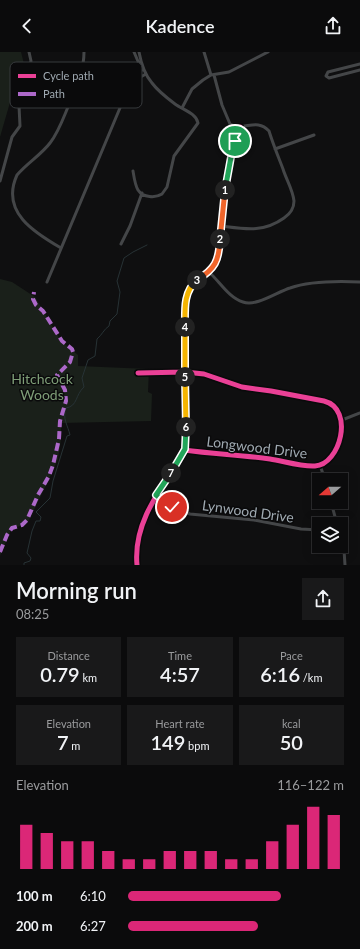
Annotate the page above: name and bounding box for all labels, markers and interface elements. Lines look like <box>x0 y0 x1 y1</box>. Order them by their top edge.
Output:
icon: back <box>16 15 38 37</box>
text: Kadence <box>146 15 215 37</box>
icon: share <box>322 15 344 37</box>
legend <box>10 62 142 108</box>
text: Cycle path <box>43 69 94 82</box>
text: Path <box>43 87 65 100</box>
pin <box>218 124 252 158</box>
icon: arrive <box>224 130 246 152</box>
pin: 1 <box>215 180 235 200</box>
text: 1 <box>222 183 228 196</box>
pin: 2 <box>210 229 230 249</box>
text: 2 <box>217 232 223 245</box>
pin: 3 <box>187 270 207 290</box>
text: 3 <box>194 273 200 286</box>
pin: 4 <box>175 317 195 337</box>
text: 4 <box>182 320 188 333</box>
pin: 5 <box>175 367 195 387</box>
park label: Hitchcock Woods <box>11 370 74 403</box>
text: 5 <box>182 370 188 383</box>
pin: 6 <box>176 417 196 437</box>
text: 6 <box>183 420 189 433</box>
street label: Longwood Drive <box>206 432 308 462</box>
pin: 7 <box>161 463 181 483</box>
text: 7 <box>168 466 174 479</box>
north arrow <box>312 473 348 509</box>
map controls <box>312 473 348 553</box>
pin <box>155 490 189 524</box>
icon: check <box>161 496 183 518</box>
street label: Lynwood Drive <box>201 496 295 526</box>
button: layers <box>312 517 348 553</box>
text: Morning run <box>16 577 137 604</box>
button: share <box>302 578 344 620</box>
text: 08:25 <box>16 606 49 622</box>
text: Distance <box>48 649 90 662</box>
text: Time <box>168 649 192 662</box>
text: Pace <box>280 649 303 662</box>
text: 0.79 <box>40 662 80 686</box>
text: 4:57 <box>160 662 200 686</box>
text: 6:16 <box>260 662 300 686</box>
text: km <box>80 671 97 684</box>
text: /km <box>300 671 322 684</box>
text: Elevation <box>46 717 91 730</box>
text: Heart rate <box>155 717 205 730</box>
text: kcal <box>282 717 301 730</box>
text: 7 <box>57 730 69 754</box>
text: 149 <box>150 730 185 754</box>
text: 50 <box>280 730 303 754</box>
text: m <box>69 739 80 752</box>
text: bpm <box>185 739 210 752</box>
text: Elevation <box>16 777 69 793</box>
text: 116–122 m <box>277 777 344 793</box>
text: 100 m <box>16 888 53 904</box>
text: 6:10 <box>80 888 106 904</box>
text: 200 m <box>16 918 53 934</box>
text: 6:27 <box>80 918 106 934</box>

